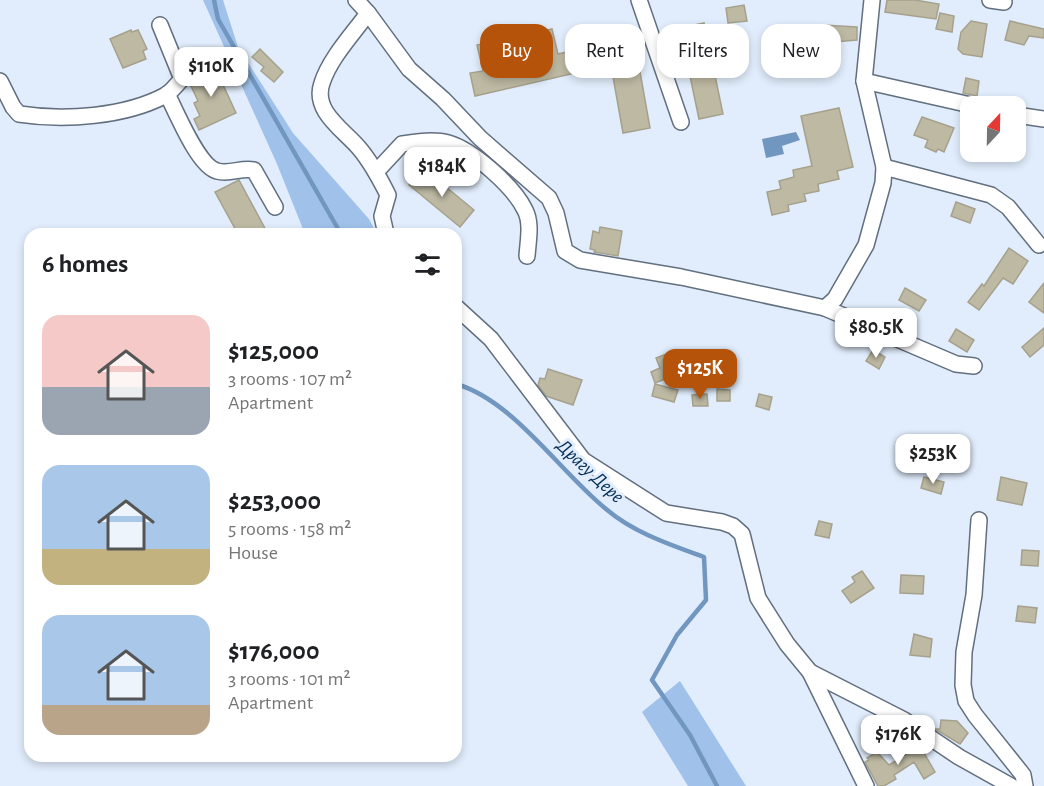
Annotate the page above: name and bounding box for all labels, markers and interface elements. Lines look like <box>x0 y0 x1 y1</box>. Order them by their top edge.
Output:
chip: Buy <box>480 24 553 78</box>
chip: Rent <box>565 24 645 78</box>
chip: Filters <box>657 24 749 78</box>
chip: New <box>761 24 841 78</box>
pin: $110K <box>169 47 253 98</box>
text: $110K <box>188 56 234 76</box>
north arrow <box>960 96 1026 162</box>
map controls <box>960 96 1026 162</box>
pin: $184K <box>400 147 484 198</box>
text: $184K <box>418 156 466 176</box>
icon: filters <box>411 248 444 281</box>
text: 6 homes <box>42 251 128 277</box>
pin: $80.5K <box>827 308 925 359</box>
text: $80.5K <box>849 317 903 337</box>
text: $125,000 <box>228 338 319 364</box>
icon: home <box>90 339 162 411</box>
pin: $125K <box>658 349 742 400</box>
text: $125K <box>677 358 723 378</box>
text: 3 rooms · 107 m² <box>228 369 352 389</box>
text: Apartment <box>228 393 313 413</box>
water label: Драгу Дере <box>552 434 627 507</box>
pin: $253K <box>891 434 975 485</box>
text: $253K <box>909 443 957 463</box>
text: $253,000 <box>228 488 321 514</box>
icon: home <box>90 489 162 561</box>
text: 5 rooms · 158 m² <box>228 519 351 539</box>
text: House <box>228 543 278 563</box>
text: $176,000 <box>228 638 319 664</box>
icon: home <box>90 639 162 711</box>
text: 3 rooms · 101 m² <box>228 669 351 689</box>
text: Apartment <box>228 693 313 713</box>
pin: $176K <box>856 715 940 766</box>
text: $176K <box>875 724 921 744</box>

